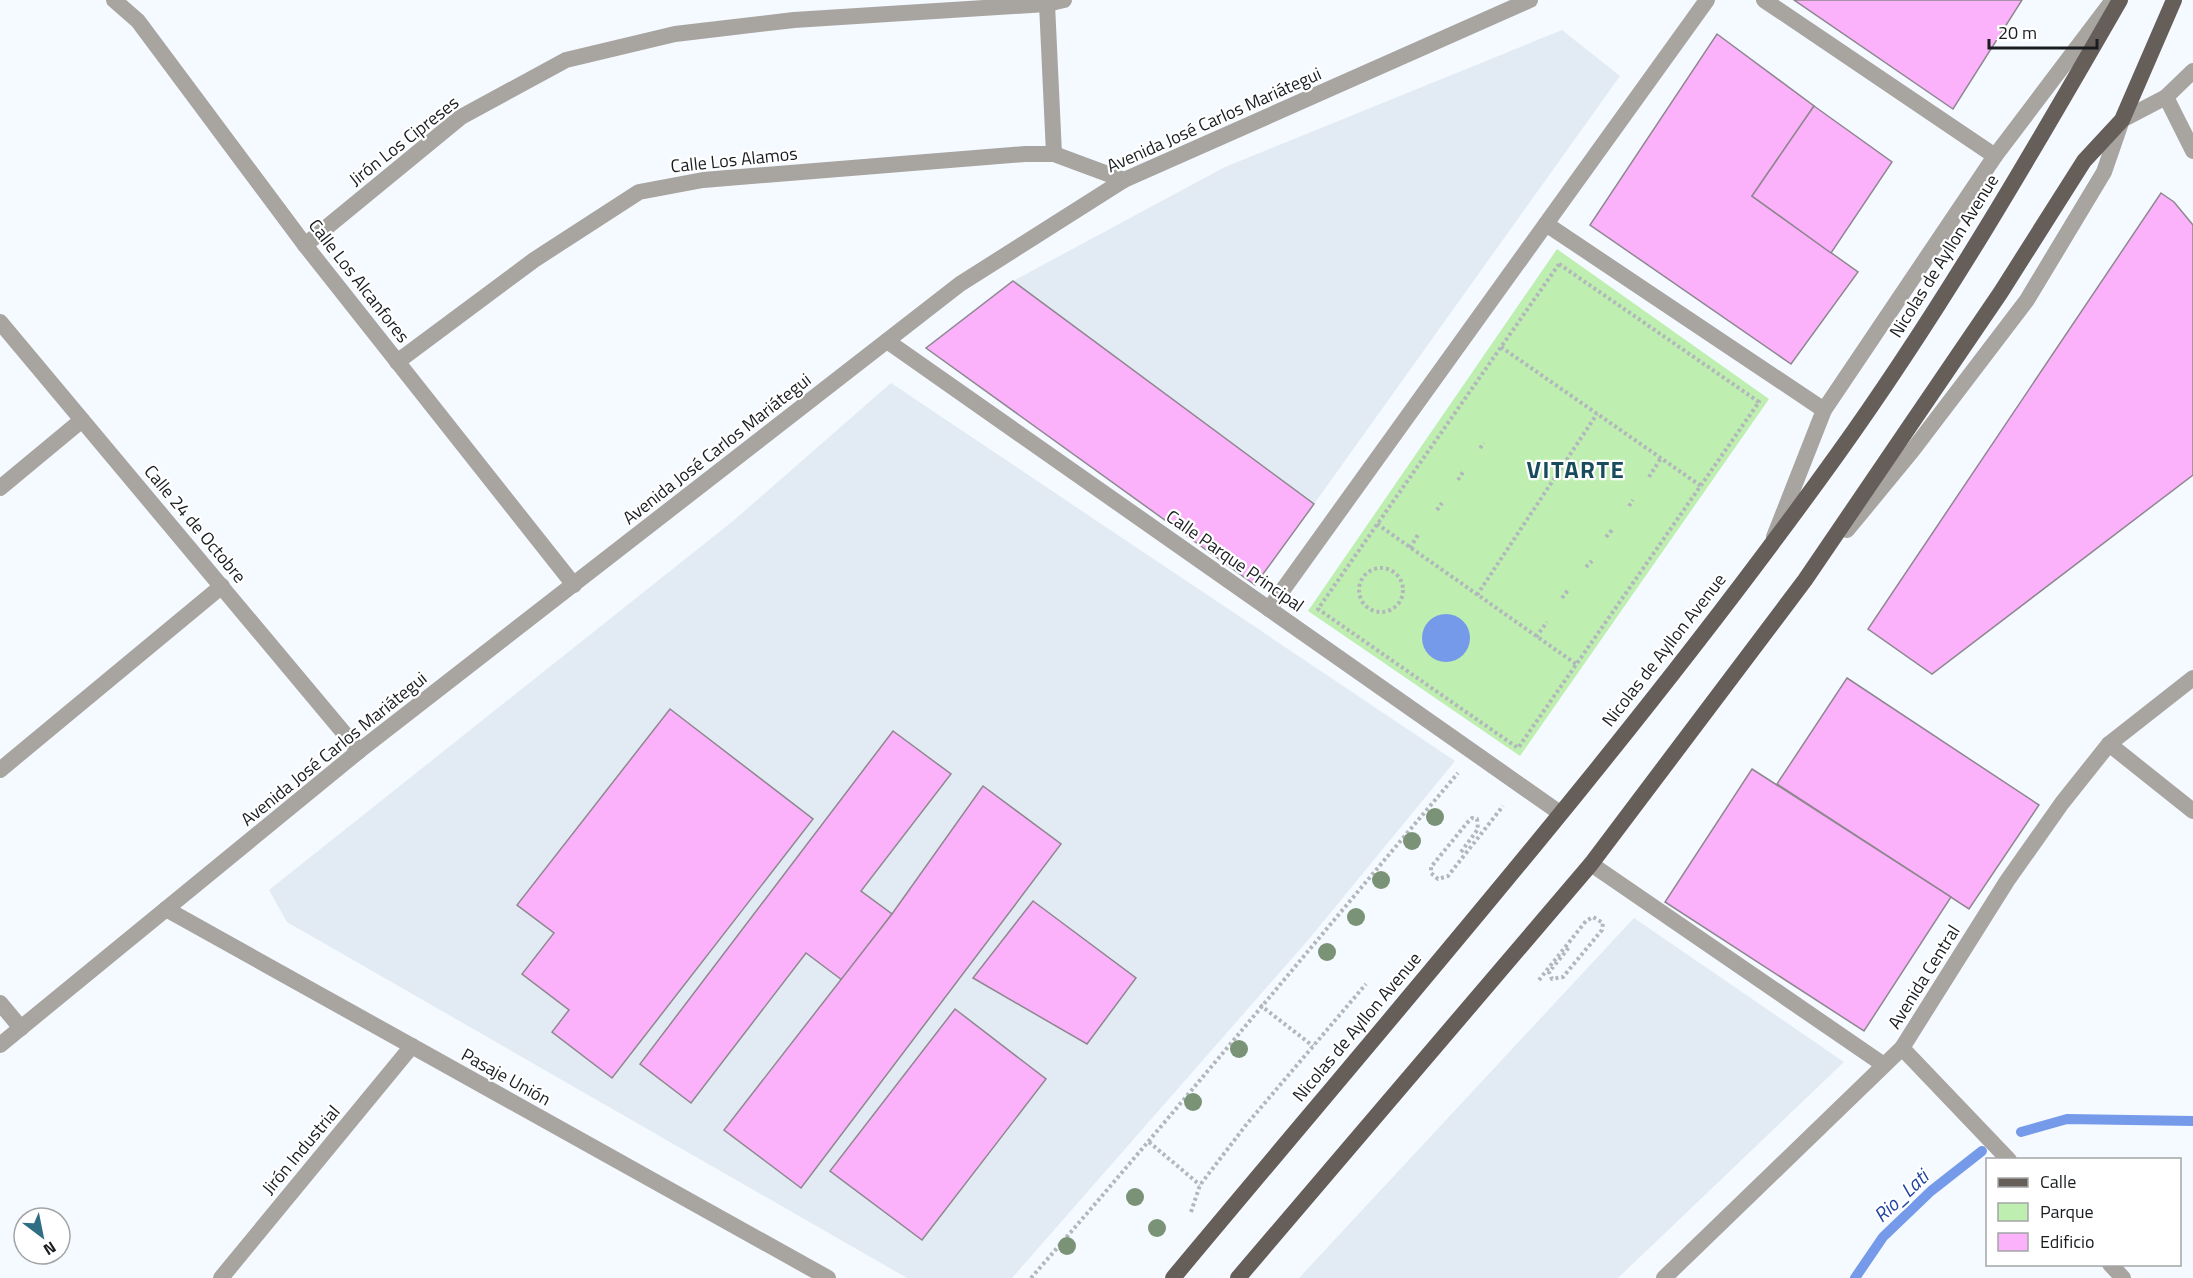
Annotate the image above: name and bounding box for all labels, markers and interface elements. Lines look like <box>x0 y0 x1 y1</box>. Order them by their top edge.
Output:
scale bar <box>1989 12 2097 50</box>
text: 20 m <box>1998 19 2037 46</box>
street label: Avenida José Carlos Mariátegui <box>1102 60 1326 179</box>
street label: Jirón Los Cipreses <box>343 89 464 192</box>
street label: Calle Los Alamos <box>669 139 799 180</box>
street label: Nicolas de Ayllon Avenue <box>1882 169 2005 343</box>
street label: Calle Los Alcanfores <box>302 213 416 348</box>
street label: Avenida José Carlos Mariátegui <box>617 366 817 531</box>
district label: VITARTE <box>1527 451 1625 487</box>
street label: Calle 24 de Octobre <box>138 459 253 589</box>
street label: Calle Parque Principal <box>1161 503 1310 618</box>
street label: Nicolas de Ayllon Avenue <box>1595 567 1732 732</box>
street label: Avenida José Carlos Mariátegui <box>235 665 433 832</box>
street label: Avenida Central <box>1881 919 1966 1034</box>
street label: Nicolas de Ayllon Avenue <box>1286 946 1427 1107</box>
street label: Pasaje Unión <box>457 1041 556 1112</box>
street label: Jirón Industrial <box>255 1099 346 1200</box>
legend <box>1986 1158 2181 1266</box>
water label: Rio_Lati <box>1866 1160 1937 1229</box>
text: Calle <box>2040 1168 2076 1195</box>
text: Parque <box>2040 1198 2094 1225</box>
north arrow <box>12 1206 72 1266</box>
text: Edificio <box>2040 1228 2094 1255</box>
text: N <box>39 1236 61 1262</box>

